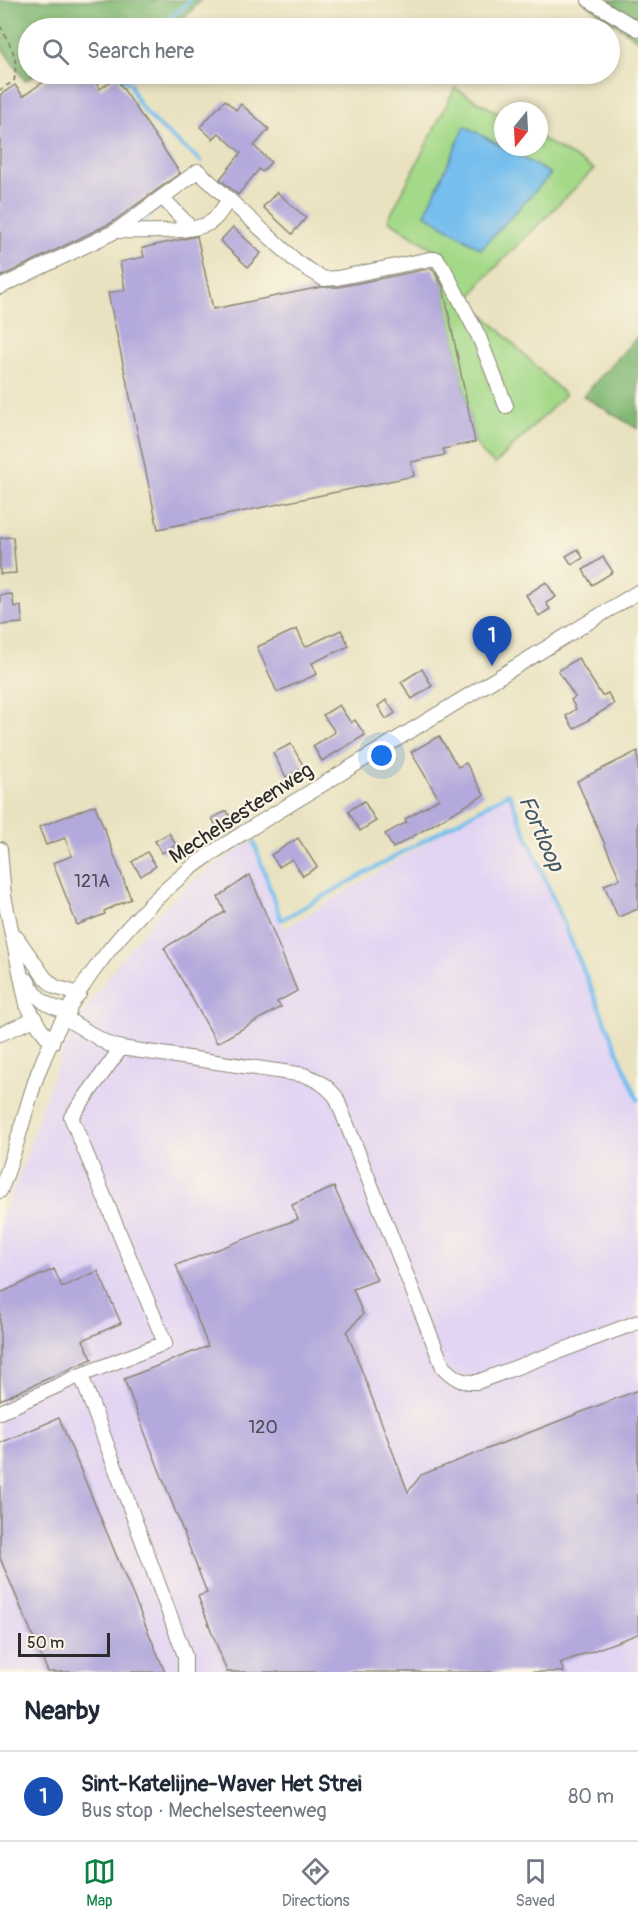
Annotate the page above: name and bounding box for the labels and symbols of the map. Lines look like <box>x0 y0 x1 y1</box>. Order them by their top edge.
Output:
north arrow <box>494 102 548 156</box>
pin: 1 <box>472 616 512 666</box>
your location <box>367 741 396 770</box>
street label: Mechelsesteenweg <box>164 757 318 870</box>
water label: Fortloop <box>512 791 571 877</box>
house number: 121A <box>74 870 110 893</box>
house number: 120 <box>248 1416 278 1439</box>
scale bar <box>18 1630 110 1658</box>

